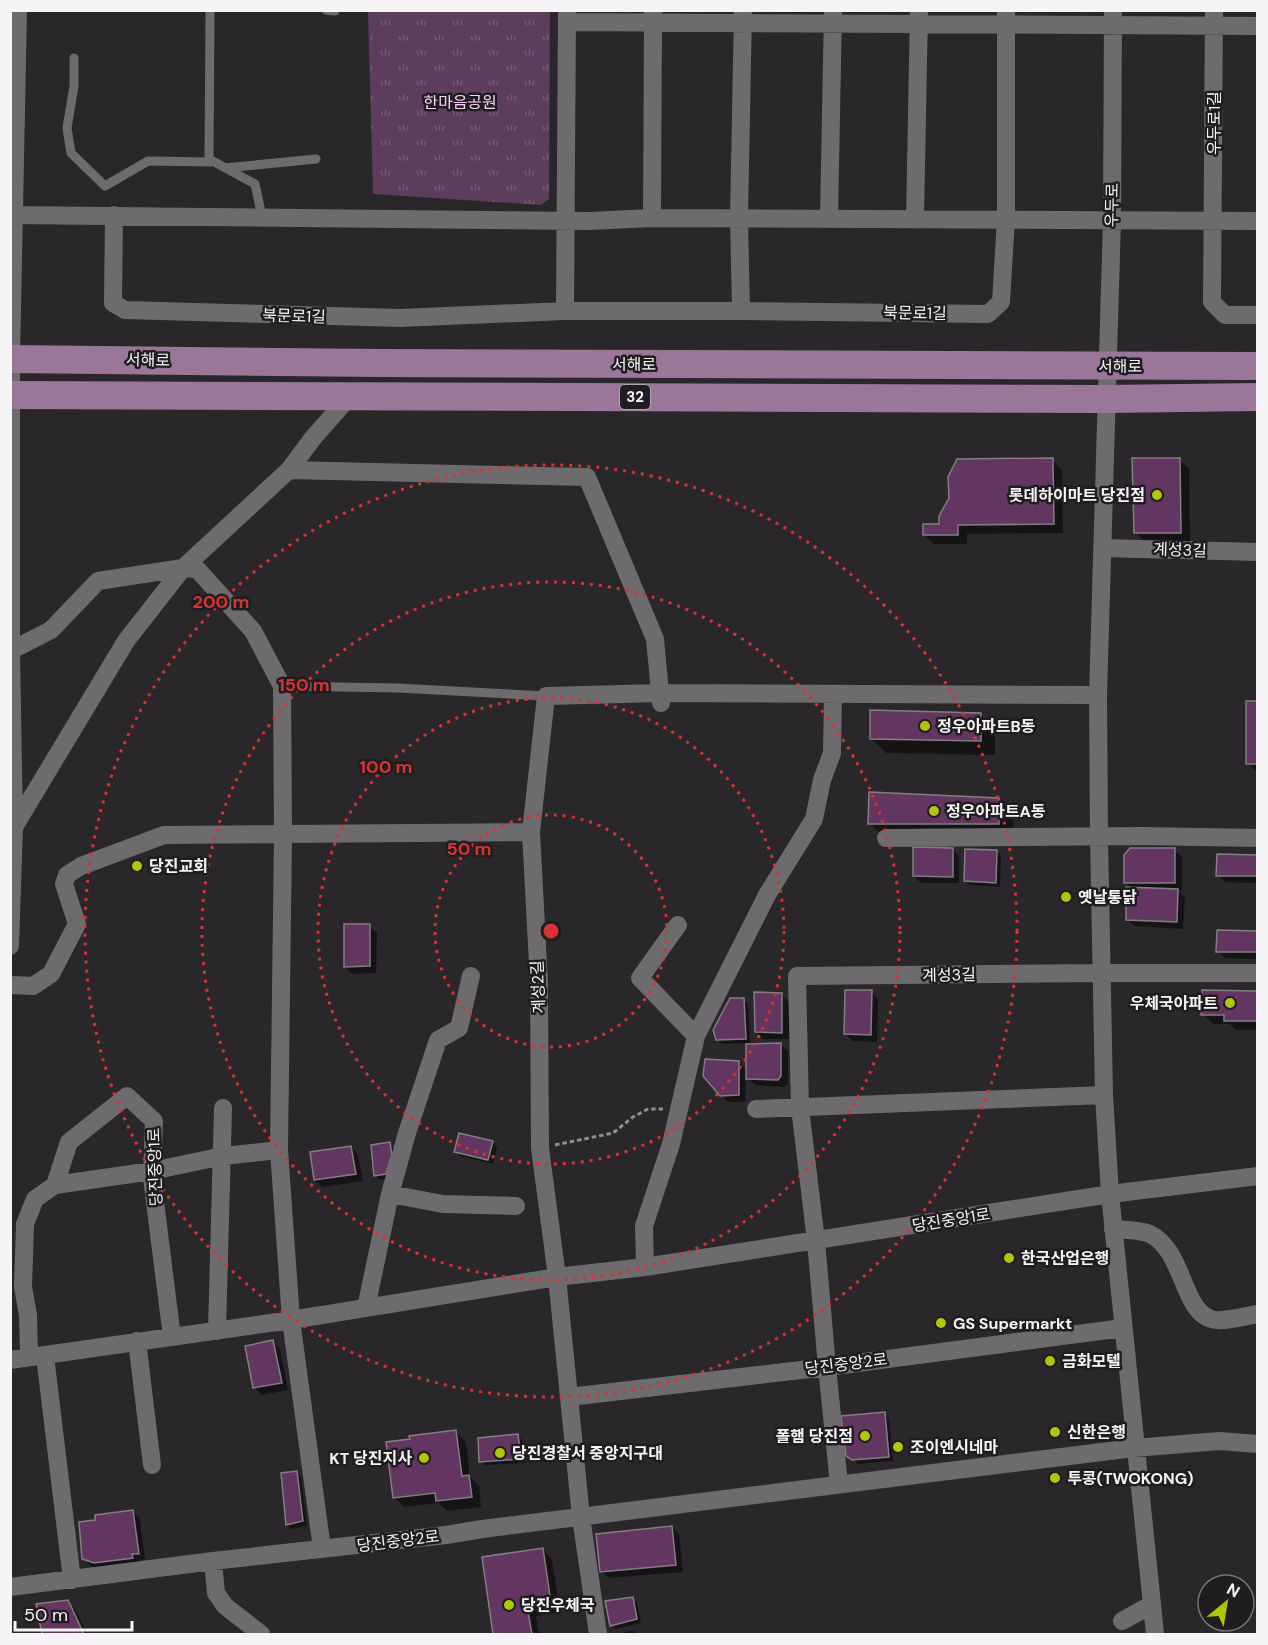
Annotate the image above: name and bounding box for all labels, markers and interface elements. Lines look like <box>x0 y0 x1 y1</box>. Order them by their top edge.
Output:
street label: 우두로1길 <box>1204 91 1225 155</box>
park label: 한마음공원 <box>423 92 497 113</box>
street label: 우두로 <box>1101 182 1123 227</box>
street label: 북문로1길 <box>883 302 947 324</box>
street label: 북문로1길 <box>262 304 326 328</box>
street label: 서해로 <box>126 349 171 371</box>
street label: 서해로 <box>612 354 656 375</box>
street label: 서해로 <box>1098 356 1142 377</box>
road number: 32 <box>620 385 650 409</box>
place label: 롯데하이마트 당진점 <box>1009 485 1145 506</box>
marker: 롯데하이마트 당진점 <box>1150 488 1164 502</box>
street label: 계성3길 <box>1153 539 1207 561</box>
text: 200 m <box>193 590 249 614</box>
text: 150 m <box>278 673 330 697</box>
place label: 정우아파트B동 <box>937 716 1036 737</box>
marker: 정우아파트B동 <box>918 719 932 733</box>
text: 100 m <box>359 755 413 779</box>
place label: 정우아파트A동 <box>946 801 1046 822</box>
marker: 정우아파트A동 <box>927 804 941 818</box>
text: 50 m <box>446 837 492 861</box>
place label: 당진교회 <box>149 856 208 877</box>
marker: 당진교회 <box>130 859 144 873</box>
place label: 옛날통닭 <box>1078 887 1137 908</box>
marker: 옛날통닭 <box>1059 890 1073 904</box>
centre of rings <box>541 921 561 941</box>
street label: 계성2길 <box>527 960 549 1014</box>
street label: 계성3길 <box>922 964 976 986</box>
place label: 우체국아파트 <box>1130 993 1218 1014</box>
marker: 우체국아파트 <box>1223 996 1237 1010</box>
street label: 당진중앙1로 <box>143 1127 167 1207</box>
street label: 당진중앙1로 <box>911 1203 992 1237</box>
place label: 한국산업은행 <box>1021 1248 1109 1269</box>
marker: 한국산업은행 <box>1002 1251 1016 1265</box>
place label: GS Supermarkt <box>953 1313 1072 1334</box>
marker: GS Supermarkt <box>934 1316 948 1330</box>
street label: 당진중앙2로 <box>804 1348 889 1379</box>
place label: 금화모텔 <box>1062 1351 1121 1372</box>
marker: 금화모텔 <box>1043 1354 1057 1368</box>
place label: 신한은행 <box>1067 1422 1126 1443</box>
marker: 신한은행 <box>1048 1425 1062 1439</box>
place label: 폴햄 당진점 <box>776 1426 853 1447</box>
marker: 폴햄 당진점 <box>858 1429 872 1443</box>
place label: 조이엔시네마 <box>910 1437 999 1458</box>
marker: 조이엔시네마 <box>891 1440 905 1454</box>
place label: 당진경찰서 중앙지구대 <box>512 1443 663 1464</box>
marker: 당진경찰서 중앙지구대 <box>493 1446 507 1460</box>
place label: KT 당진지사 <box>329 1448 412 1469</box>
marker: KT 당진지사 <box>417 1451 431 1465</box>
place label: 투콩(TWOKONG) <box>1067 1468 1194 1489</box>
marker: 투콩(TWOKONG) <box>1048 1471 1062 1485</box>
street label: 당진중앙2로 <box>356 1525 441 1556</box>
north arrow <box>1196 1573 1256 1633</box>
text: N <box>1223 1578 1244 1602</box>
scale bar <box>15 1594 132 1632</box>
place label: 당진우체국 <box>521 1595 595 1616</box>
marker: 당진우체국 <box>502 1598 516 1612</box>
text: 50 m <box>24 1603 68 1627</box>

